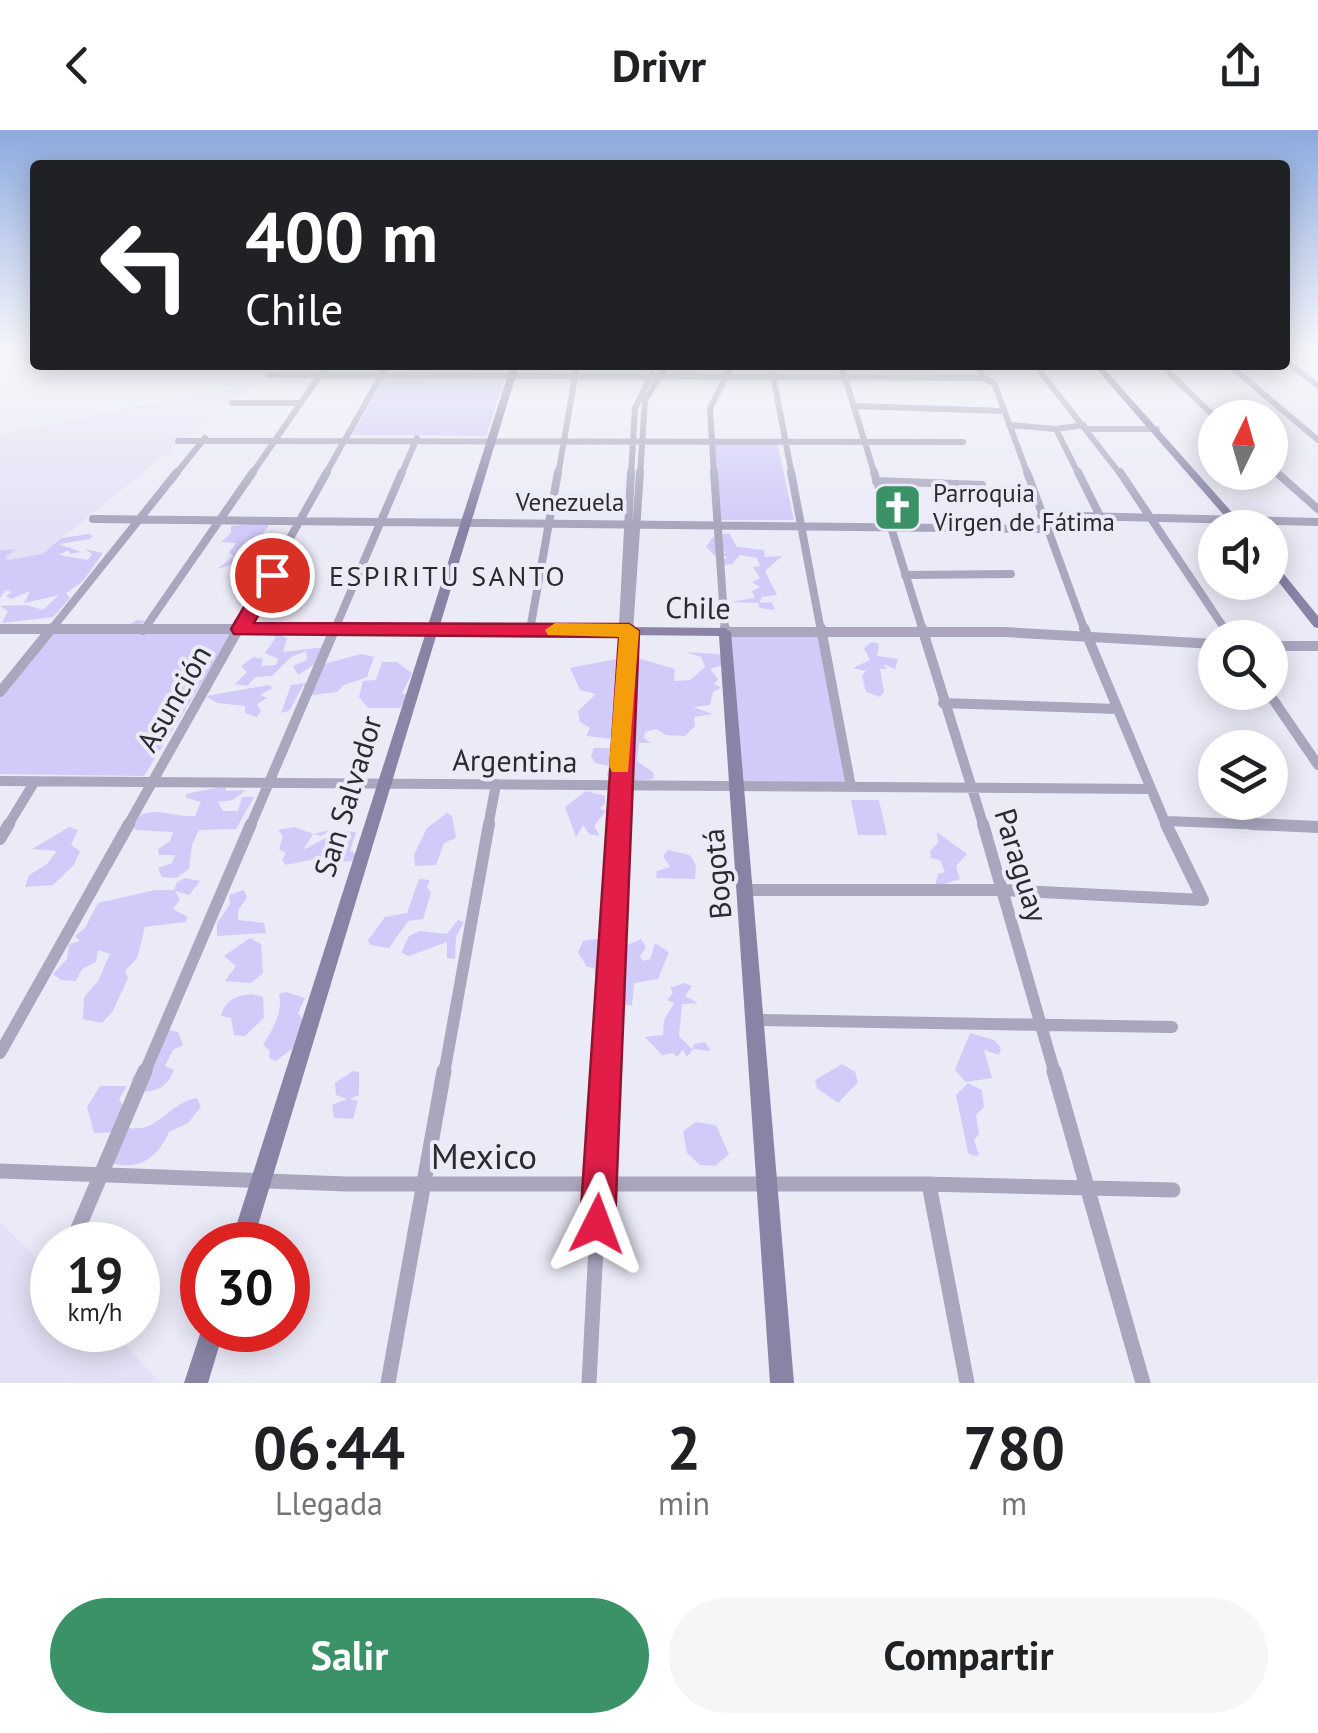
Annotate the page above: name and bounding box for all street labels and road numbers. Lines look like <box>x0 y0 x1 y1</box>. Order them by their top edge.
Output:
street label: Venezuela <box>515 486 624 518</box>
street label: Chile <box>665 587 731 627</box>
street label: Asunción <box>127 638 219 758</box>
street label: San Salvador <box>304 711 390 881</box>
street label: Argentina <box>452 739 578 781</box>
street label: Paraguay <box>986 803 1058 927</box>
street label: Bogotá <box>693 827 739 921</box>
street label: Mexico <box>431 1133 537 1179</box>

